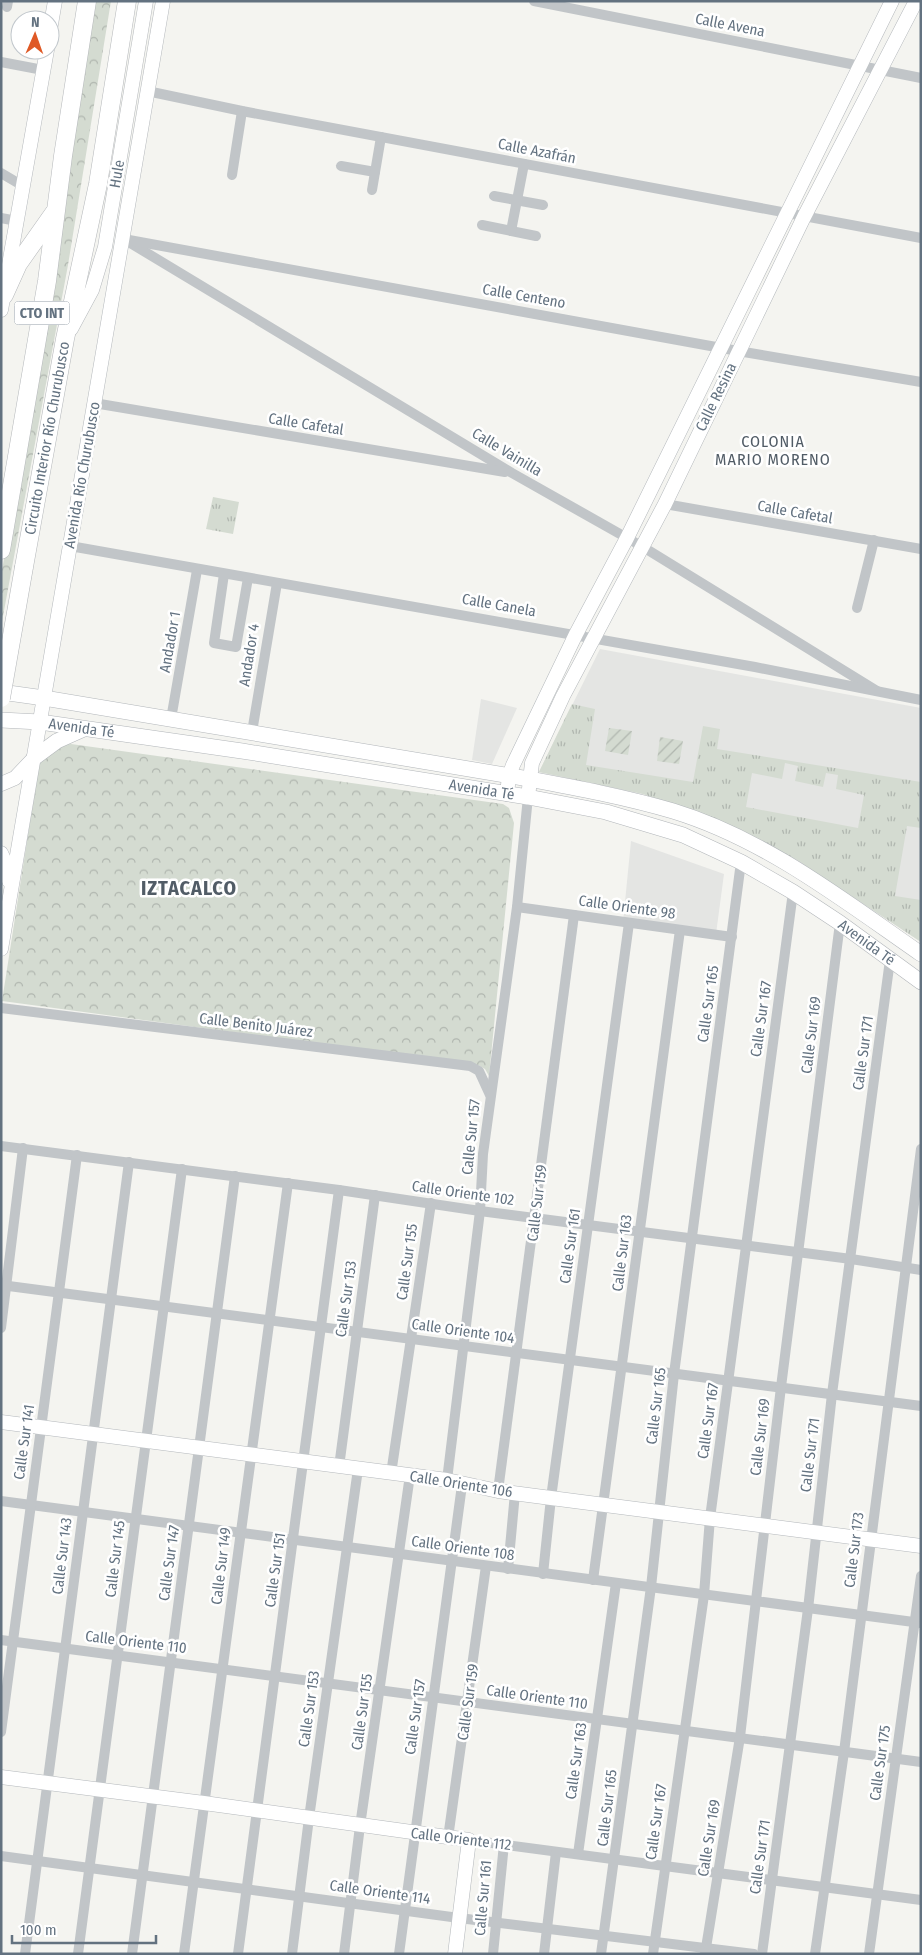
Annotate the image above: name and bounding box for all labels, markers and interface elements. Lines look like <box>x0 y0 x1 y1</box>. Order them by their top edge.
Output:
street label: Calle Avena <box>694 9 766 41</box>
north arrow <box>10 10 60 60</box>
text: N <box>31 14 40 31</box>
street label: Calle Azafrán <box>496 135 578 167</box>
street label: Hule <box>106 159 128 189</box>
street label: Calle Centeno <box>481 280 567 312</box>
road number: CTO INT <box>15 302 70 324</box>
street label: Circuito Interior Río Churubusco <box>21 340 73 536</box>
street label: Calle Resina <box>692 360 740 434</box>
street label: Avenida Río Churubusco <box>60 400 104 550</box>
street label: Calle Cafetal <box>267 409 345 439</box>
street label: Calle Vainilla <box>469 424 545 480</box>
district label: COLONIA MARIO MORENO <box>715 432 831 469</box>
street label: Calle Cafetal <box>756 497 834 527</box>
street label: Calle Canela <box>461 590 537 620</box>
street label: Andador 1 <box>156 610 184 674</box>
street label: Andador 4 <box>235 622 263 688</box>
street label: Avenida Té <box>48 714 116 742</box>
street label: Avenida Té <box>448 775 516 804</box>
district label: IZTACALCO <box>141 876 237 900</box>
street label: Calle Oriente 98 <box>577 891 677 923</box>
street label: Avenida Té <box>835 916 899 969</box>
street label: Calle Sur 165 <box>694 964 722 1044</box>
street label: Calle Sur 167 <box>747 980 775 1058</box>
street label: Calle Sur 169 <box>797 995 825 1075</box>
street label: Calle Benito Juárez <box>198 1009 314 1041</box>
street label: Calle Sur 171 <box>849 1015 877 1091</box>
street label: Calle Sur 157 <box>458 1098 484 1176</box>
street label: Calle Sur 159 <box>523 1164 551 1242</box>
street label: Calle Oriente 102 <box>411 1177 516 1209</box>
street label: Calle Sur 161 <box>556 1207 584 1285</box>
street label: Calle Sur 163 <box>608 1213 636 1293</box>
street label: Calle Sur 155 <box>393 1222 421 1301</box>
street label: Calle Sur 153 <box>332 1259 360 1338</box>
street label: Calle Oriente 104 <box>410 1315 516 1347</box>
street label: Calle Sur 165 <box>642 1366 670 1446</box>
street label: Calle Sur 167 <box>694 1382 722 1460</box>
street label: Calle Sur 169 <box>746 1397 774 1477</box>
street label: Calle Sur 141 <box>10 1403 38 1481</box>
street label: Calle Sur 171 <box>796 1417 824 1493</box>
street label: Calle Oriente 106 <box>408 1467 514 1501</box>
street label: Calle Sur 173 <box>840 1511 868 1589</box>
street label: Calle Sur 143 <box>48 1516 76 1595</box>
street label: Calle Sur 145 <box>101 1519 129 1598</box>
street label: Calle Sur 147 <box>155 1524 183 1602</box>
street label: Calle Sur 149 <box>207 1526 235 1606</box>
street label: Calle Sur 151 <box>261 1531 289 1609</box>
street label: Calle Oriente 108 <box>410 1532 516 1564</box>
street label: Calle Oriente 110 <box>84 1627 188 1657</box>
street label: Calle Sur 159 <box>454 1662 482 1742</box>
street label: Calle Sur 153 <box>295 1669 323 1748</box>
street label: Calle Sur 155 <box>348 1672 376 1751</box>
street label: Calle Sur 157 <box>401 1678 429 1756</box>
street label: Calle Oriente 110 <box>485 1681 589 1713</box>
street label: Calle Sur 163 <box>562 1721 590 1801</box>
street label: Calle Sur 175 <box>866 1724 894 1802</box>
street label: Calle Sur 165 <box>593 1768 621 1848</box>
street label: Calle Sur 167 <box>642 1783 670 1861</box>
street label: Calle Sur 169 <box>694 1798 724 1878</box>
street label: Calle Sur 171 <box>746 1819 774 1895</box>
street label: Calle Oriente 112 <box>410 1824 513 1854</box>
street label: Calle Sur 161 <box>471 1859 495 1937</box>
street label: Calle Oriente 114 <box>328 1876 432 1908</box>
scale bar <box>12 1912 156 1944</box>
text: 100 m <box>20 1921 57 1939</box>

